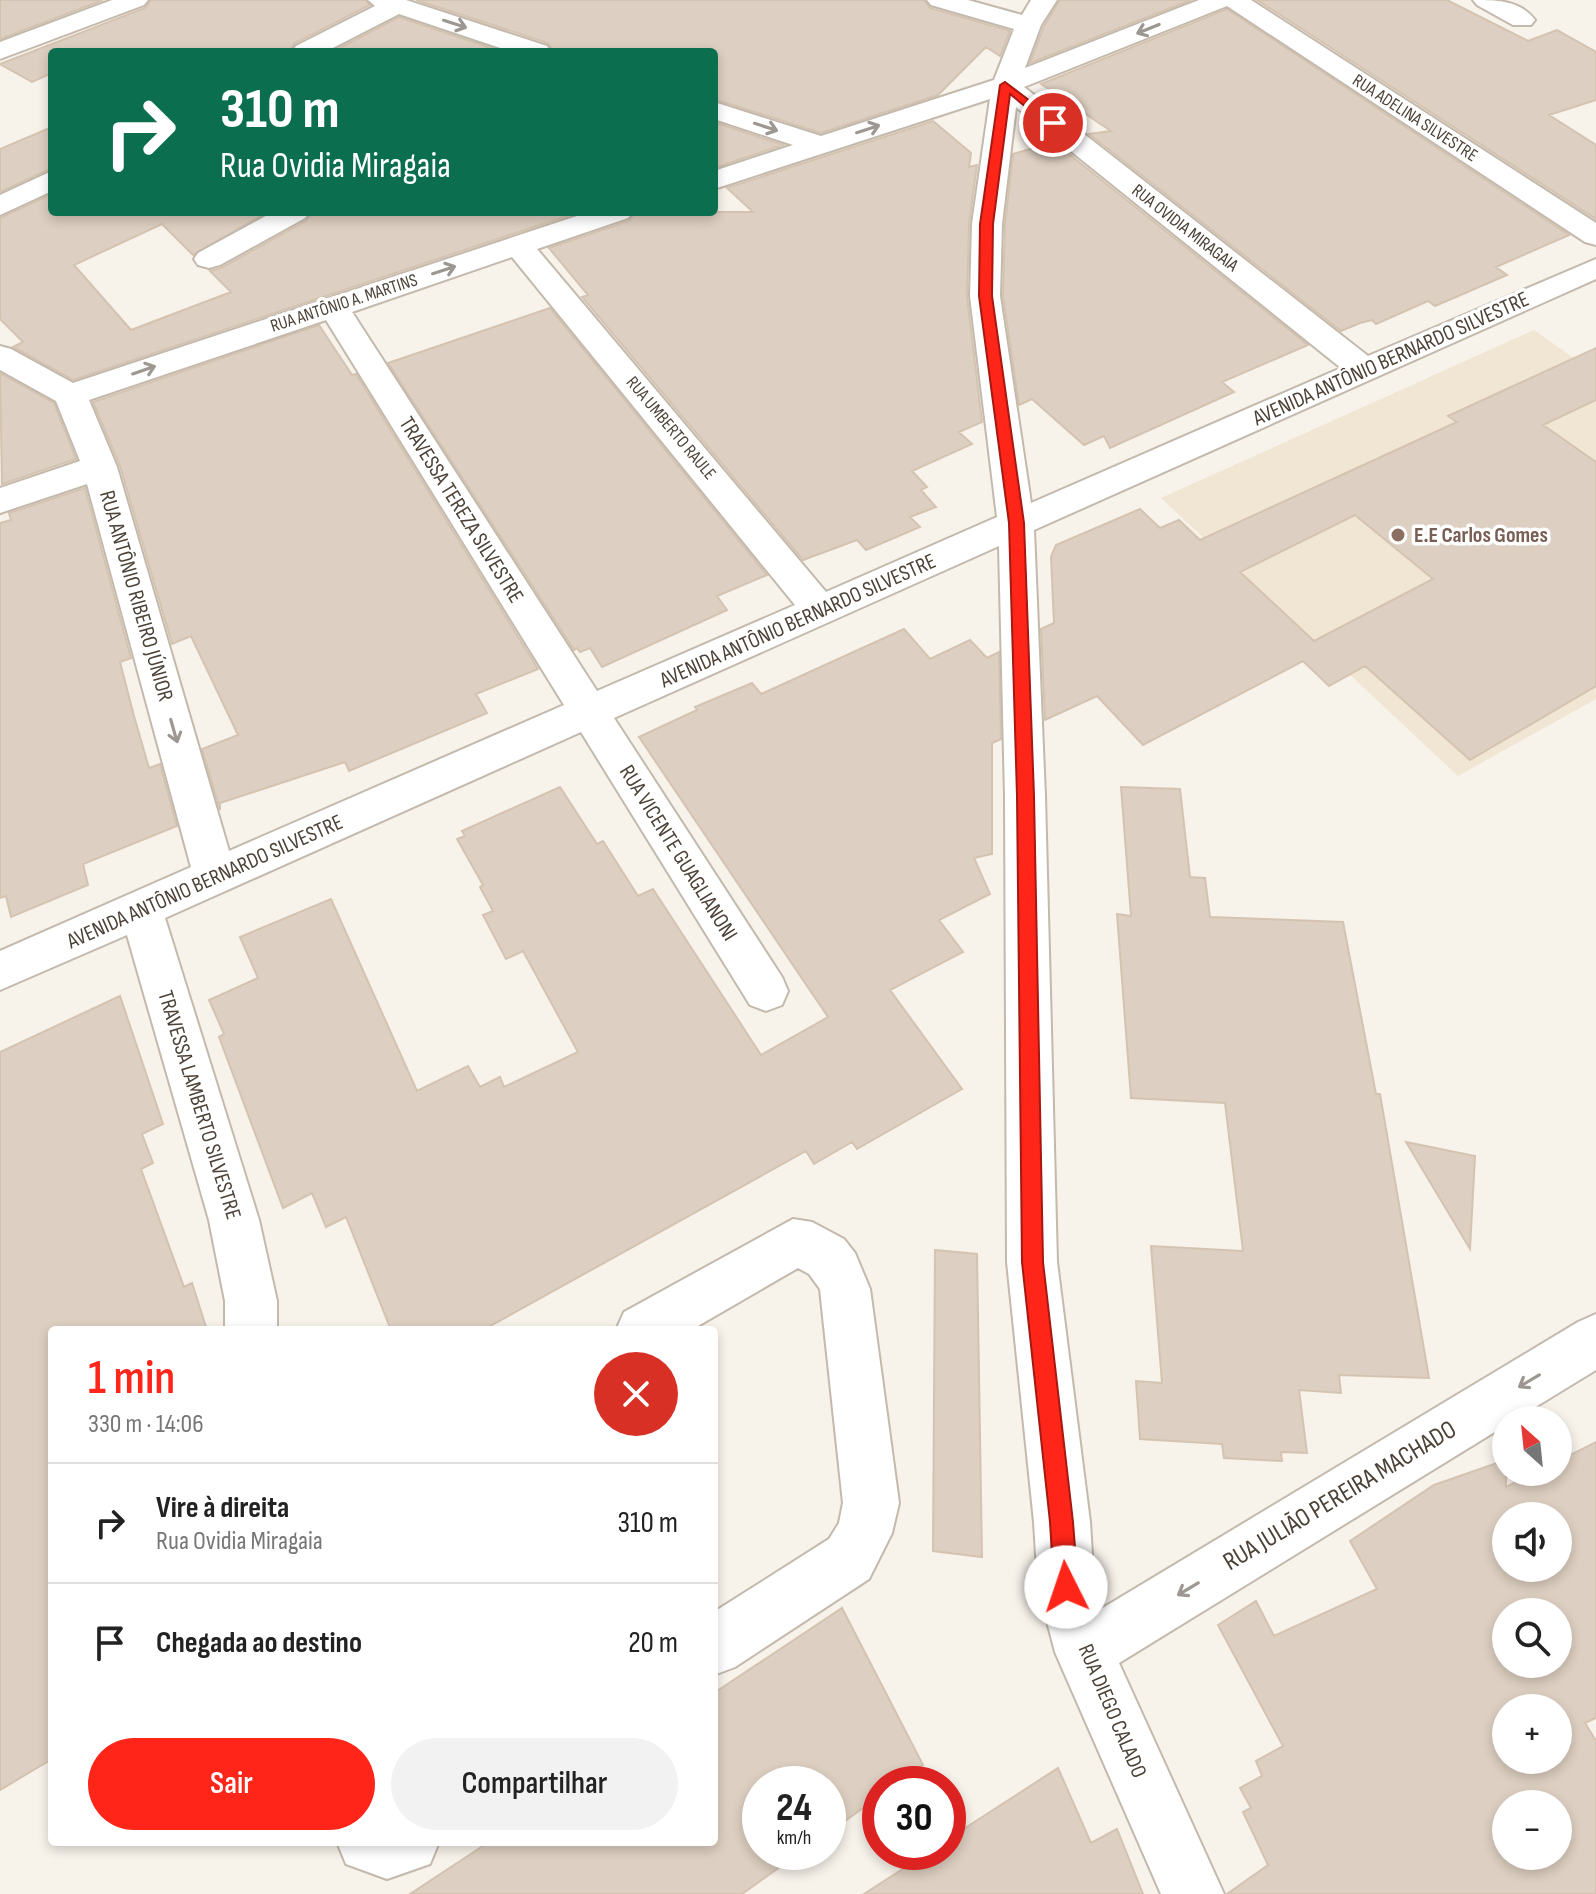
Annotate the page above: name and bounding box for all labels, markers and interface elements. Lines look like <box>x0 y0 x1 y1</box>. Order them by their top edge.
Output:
one-way arrow <box>442 18 467 33</box>
one-way arrow <box>1136 23 1161 37</box>
street label: RUA ADELINA SILVESTRE <box>1349 70 1481 166</box>
text: 310 m <box>220 77 340 144</box>
icon: right <box>88 80 192 184</box>
pin <box>1019 89 1087 157</box>
icon: arrive <box>1031 101 1075 145</box>
one-way arrow <box>855 120 880 135</box>
one-way arrow <box>753 121 778 136</box>
text: Rua Ovidia Miragaia <box>220 145 451 188</box>
street label: RUA OVIDIA MIRAGAIA <box>1128 180 1243 276</box>
one-way arrow <box>431 262 456 277</box>
street label: RUA ANTÔNIO A. MARTINS <box>268 269 420 337</box>
street label: AVENIDA ANTÔNIO BERNARDO SILVESTRE <box>1248 286 1533 433</box>
one-way arrow <box>131 361 156 376</box>
street label: RUA UMBERTO RAULE <box>622 372 720 484</box>
street label: TRAVESSA TEREZA SILVESTRE <box>393 412 529 608</box>
street label: RUA ANTÔNIO RIBEIRO JÚNIOR <box>93 487 179 705</box>
place label: E.E Carlos Gomes <box>1414 522 1548 549</box>
marker: E.E Carlos Gomes <box>1389 526 1407 544</box>
street label: AVENIDA ANTÔNIO BERNARDO SILVESTRE <box>655 548 940 695</box>
one-way arrow <box>167 717 182 743</box>
street label: RUA VICENTE GUAGLIANONI <box>613 760 743 946</box>
street label: AVENIDA ANTÔNIO BERNARDO SILVESTRE <box>62 809 347 956</box>
street label: TRAVESSA LAMBERTO SILVESTRE <box>151 987 247 1223</box>
text: 1 min <box>88 1350 175 1407</box>
button: close <box>594 1352 678 1436</box>
one-way arrow <box>1518 1373 1541 1389</box>
north arrow <box>1492 1406 1572 1486</box>
map controls <box>1492 1406 1572 1870</box>
text: 330 m · 14:06 <box>88 1409 204 1440</box>
street label: RUA JULIÃO PEREIRA MACHADO <box>1218 1414 1462 1578</box>
text: Vire à direita <box>156 1490 289 1526</box>
icon: right <box>88 1501 132 1545</box>
button: sound <box>1492 1502 1572 1582</box>
text: 310 m <box>618 1505 678 1541</box>
text: Rua Ovidia Miragaia <box>156 1526 323 1557</box>
position arrow <box>1024 1545 1108 1629</box>
one-way arrow <box>1177 1581 1200 1597</box>
button: search <box>1492 1598 1572 1678</box>
icon: arrive <box>88 1621 132 1665</box>
text: Chegada ao destino <box>156 1625 362 1661</box>
text: 20 m <box>628 1625 678 1661</box>
street label: RUA DIEGO CALADO <box>1072 1640 1152 1782</box>
button: + <box>1492 1694 1572 1774</box>
button: Sair <box>88 1738 375 1830</box>
button: Compartilhar <box>391 1738 678 1830</box>
speed limit sign: 30 <box>862 1766 966 1870</box>
text: 24 <box>776 1784 812 1832</box>
button: − <box>1492 1790 1572 1870</box>
text: km/h <box>777 1826 811 1850</box>

